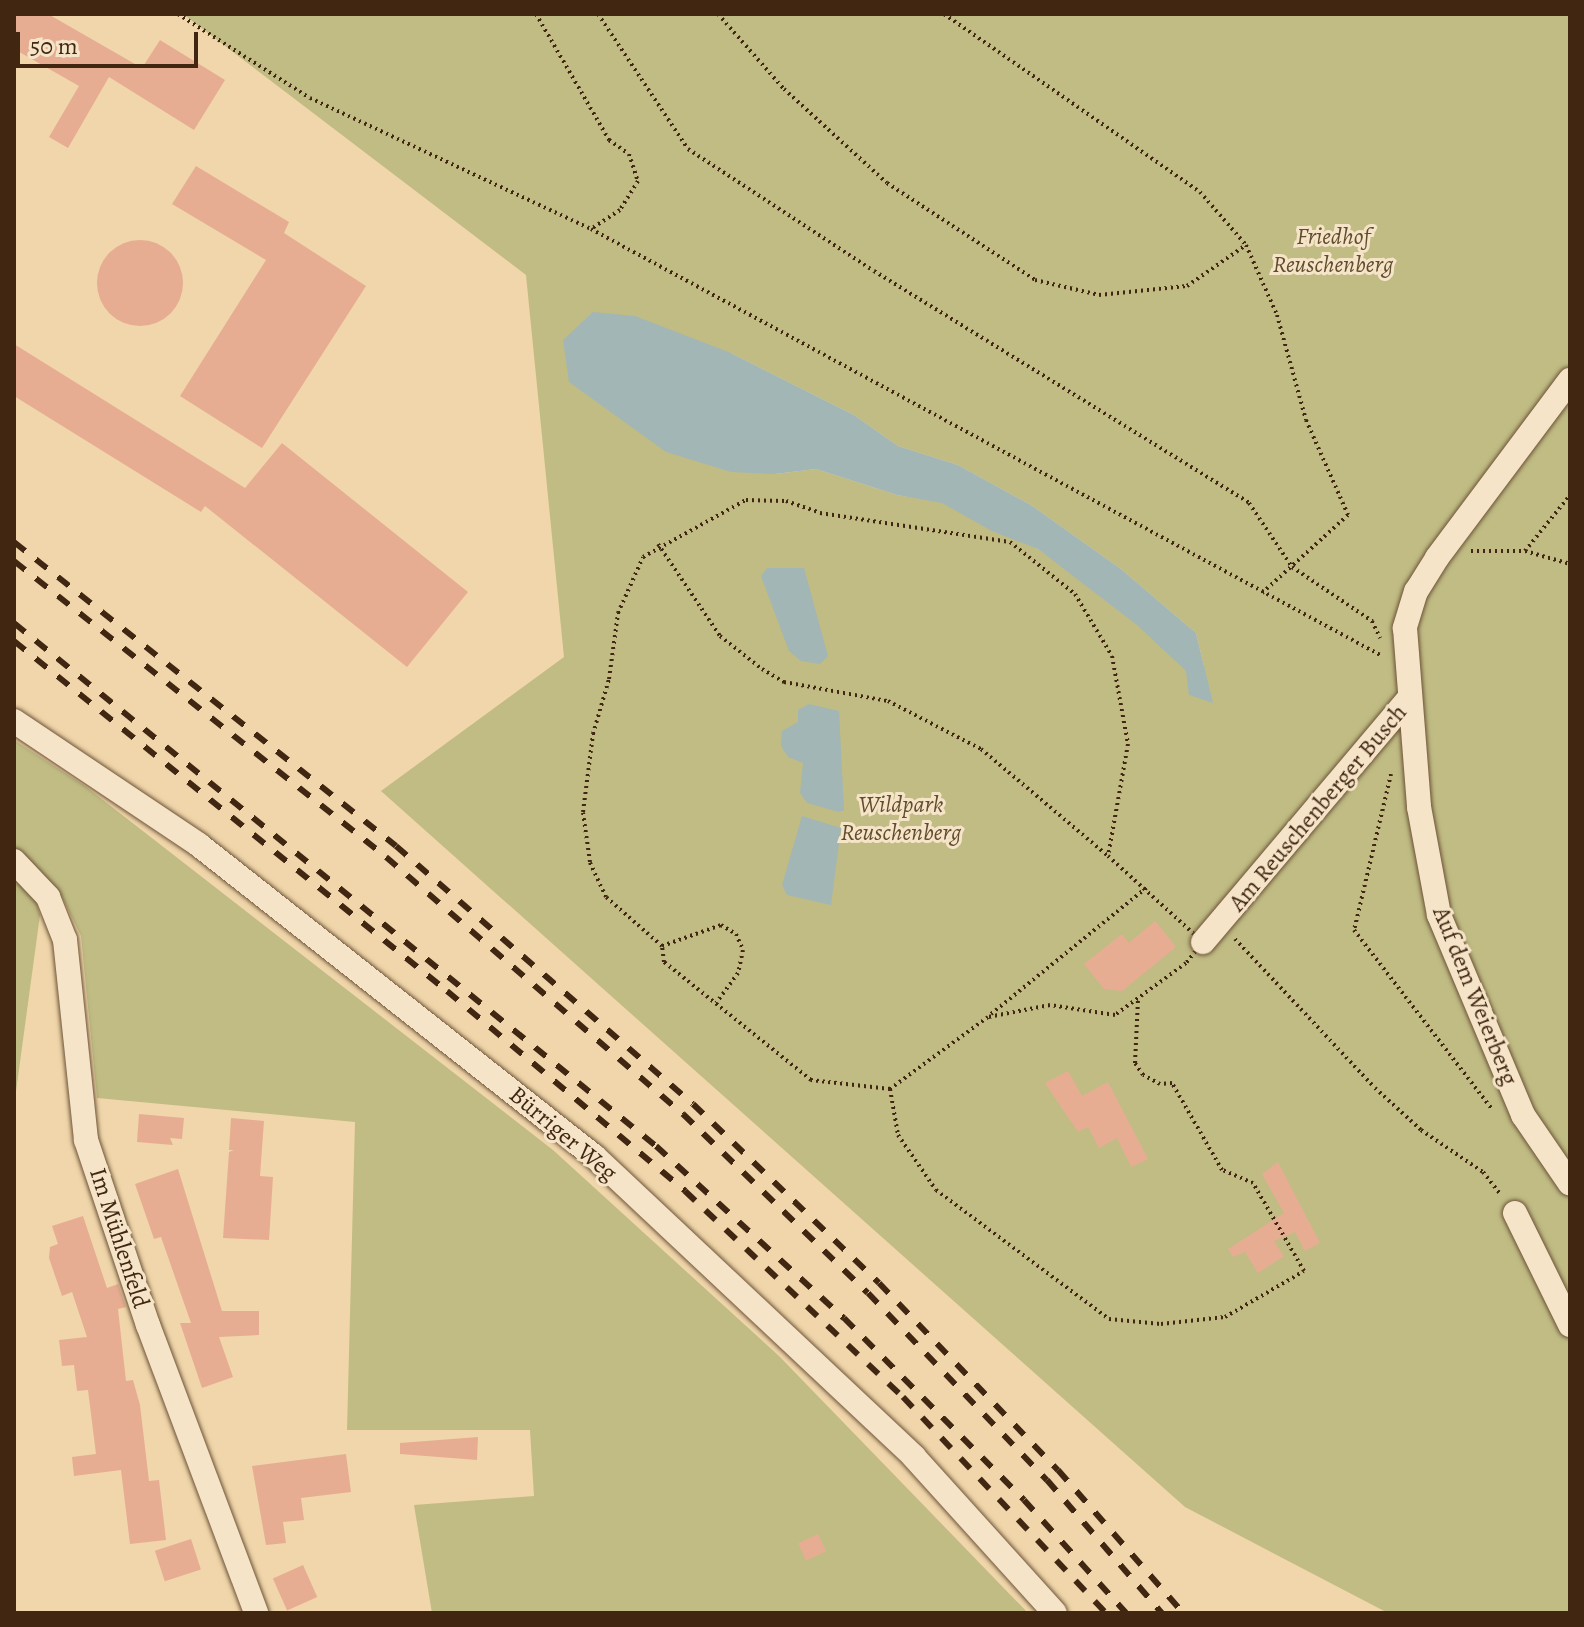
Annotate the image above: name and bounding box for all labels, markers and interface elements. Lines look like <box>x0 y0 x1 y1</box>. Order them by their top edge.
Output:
scale bar <box>20 16 202 66</box>
text: 50 m <box>30 30 78 62</box>
park label: Friedhof Reuschenberg <box>1273 223 1393 279</box>
street label: Am Reuschenberger Busch <box>1223 699 1413 917</box>
park label: Wildpark Reuschenberg <box>841 791 961 847</box>
street label: Auf dem Weierberg <box>1426 903 1524 1089</box>
street label: Bürriger Weg <box>503 1080 623 1188</box>
street label: Im Mühlenfeld <box>83 1164 155 1312</box>

